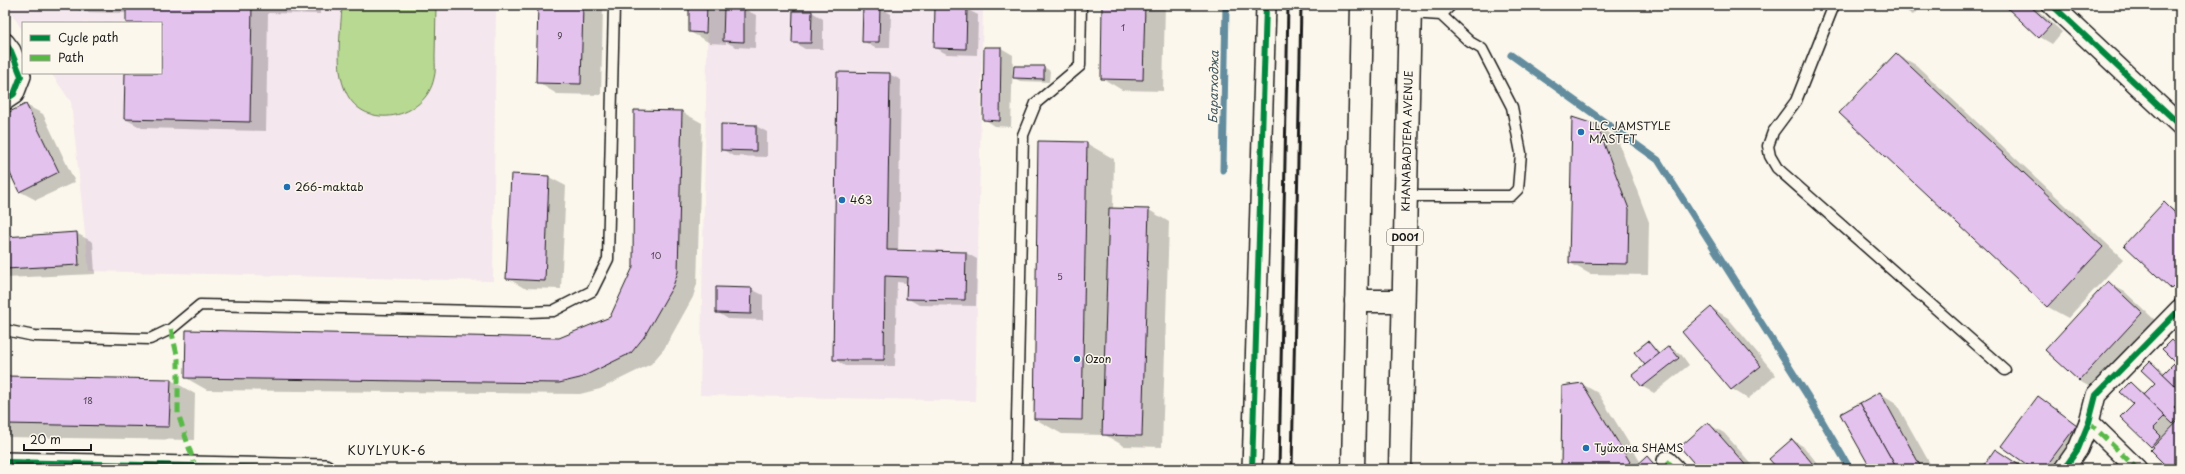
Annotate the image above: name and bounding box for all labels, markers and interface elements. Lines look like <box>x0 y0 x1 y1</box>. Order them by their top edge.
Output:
house number: 1 <box>1121 20 1125 34</box>
legend <box>22 22 162 74</box>
text: Cycle path <box>58 28 119 46</box>
house number: 9 <box>557 28 563 42</box>
text: Path <box>58 48 84 66</box>
water label: Баратходжа <box>1203 50 1223 123</box>
street label: KHANABADTEPA AVENUE <box>1397 70 1417 212</box>
place label: LLC JAMSTYLE MASTET <box>1589 117 1671 147</box>
marker: LLC JAMSTYLE MASTET <box>1576 127 1586 137</box>
place label: 266-maktab <box>295 178 364 195</box>
marker: 266-maktab <box>282 182 292 192</box>
place label: 463 <box>850 191 872 208</box>
marker: 463 <box>837 195 847 205</box>
road number: D001 <box>1387 229 1423 245</box>
house number: 10 <box>651 248 662 262</box>
house number: 5 <box>1057 269 1063 283</box>
place label: Ozon <box>1085 350 1111 367</box>
marker: Ozon <box>1072 354 1082 364</box>
house number: 18 <box>83 393 93 407</box>
scale bar <box>24 426 91 452</box>
text: 20 m <box>30 430 61 448</box>
place label: Туйхона SHAMS <box>1594 439 1683 456</box>
district label: KUYLYUK-6 <box>348 441 426 459</box>
marker: Туйхона SHAMS <box>1581 443 1591 453</box>

